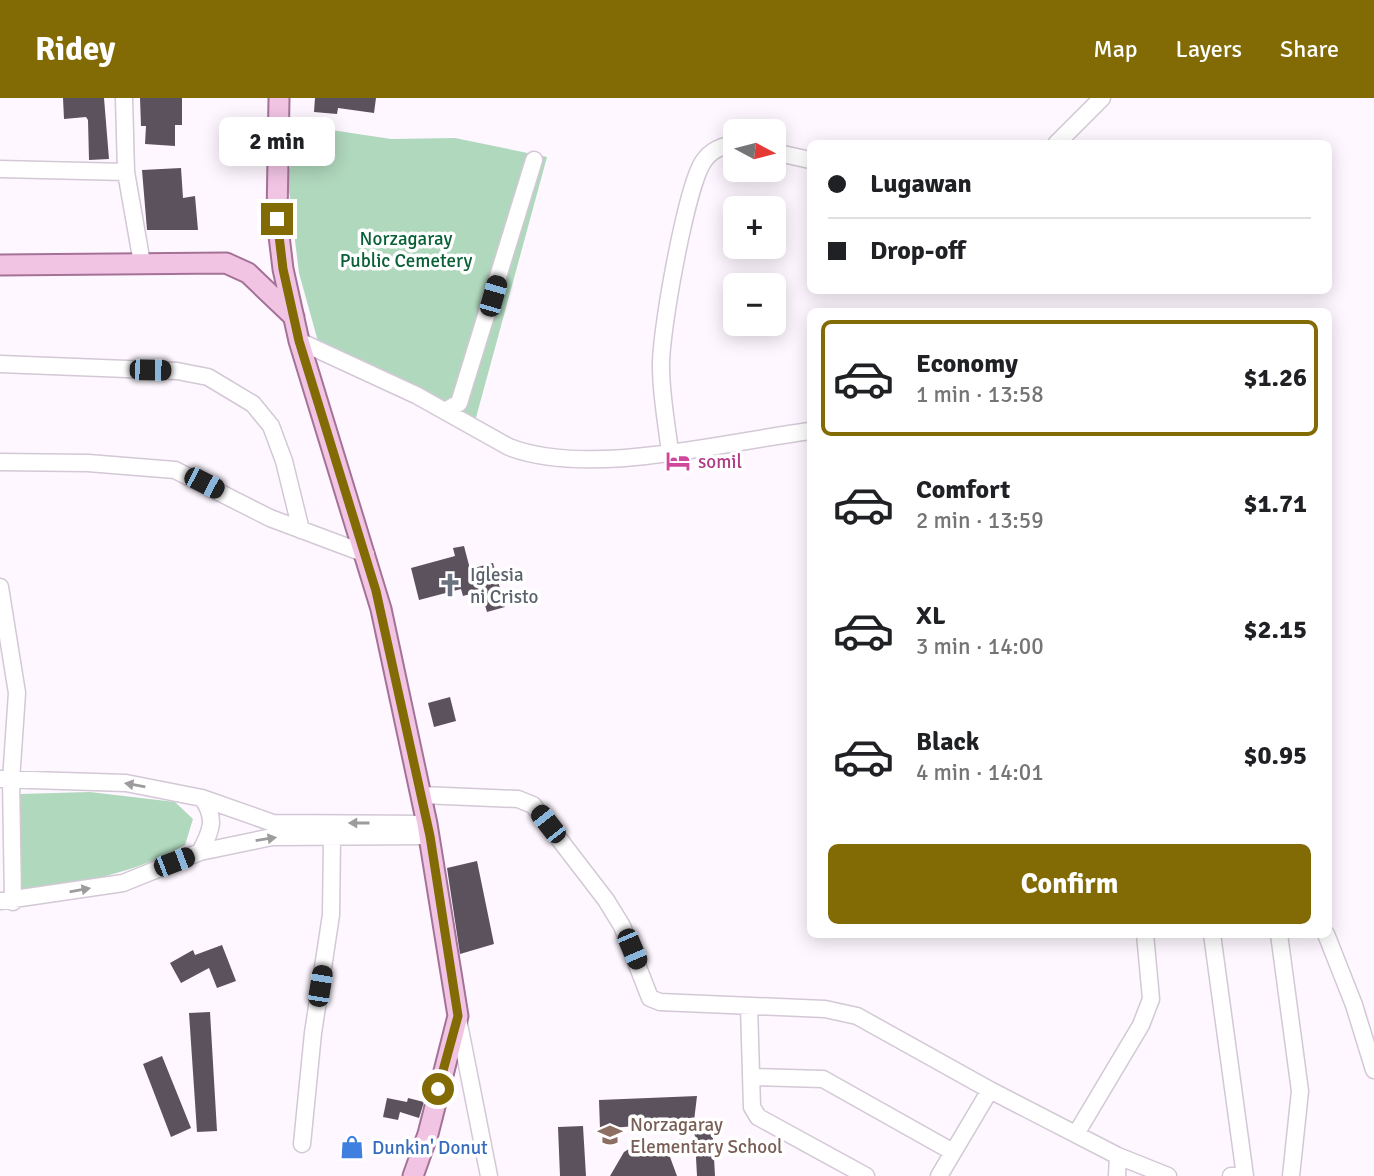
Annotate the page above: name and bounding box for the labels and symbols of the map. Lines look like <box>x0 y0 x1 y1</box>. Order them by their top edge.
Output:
callout: 2 min <box>219 117 335 166</box>
north arrow <box>723 119 786 182</box>
route end <box>261 203 293 235</box>
park label: Norzagaray Public Cemetery <box>340 227 472 273</box>
car <box>478 273 509 319</box>
car <box>129 359 172 381</box>
hotel icon: somil <box>664 447 692 475</box>
place label: somil <box>698 450 742 474</box>
car <box>181 464 228 502</box>
place label: Iglesia ni Cristo <box>470 563 538 609</box>
church icon: Iglesia ni Cristo <box>436 571 464 599</box>
one-way arrow <box>124 779 146 790</box>
car <box>527 801 570 847</box>
one-way arrow <box>348 817 370 829</box>
one-way arrow <box>255 833 277 844</box>
car <box>151 845 198 879</box>
one-way arrow <box>70 884 92 895</box>
car <box>615 926 650 972</box>
car <box>307 964 334 1008</box>
route start <box>422 1073 454 1105</box>
place label: Norzagaray Elementary School <box>630 1113 783 1159</box>
school or university icon: Norzagaray Elementary School <box>596 1121 624 1149</box>
shop icon: Dunkin' Donut <box>338 1133 366 1161</box>
place label: Dunkin' Donut <box>372 1136 488 1160</box>

